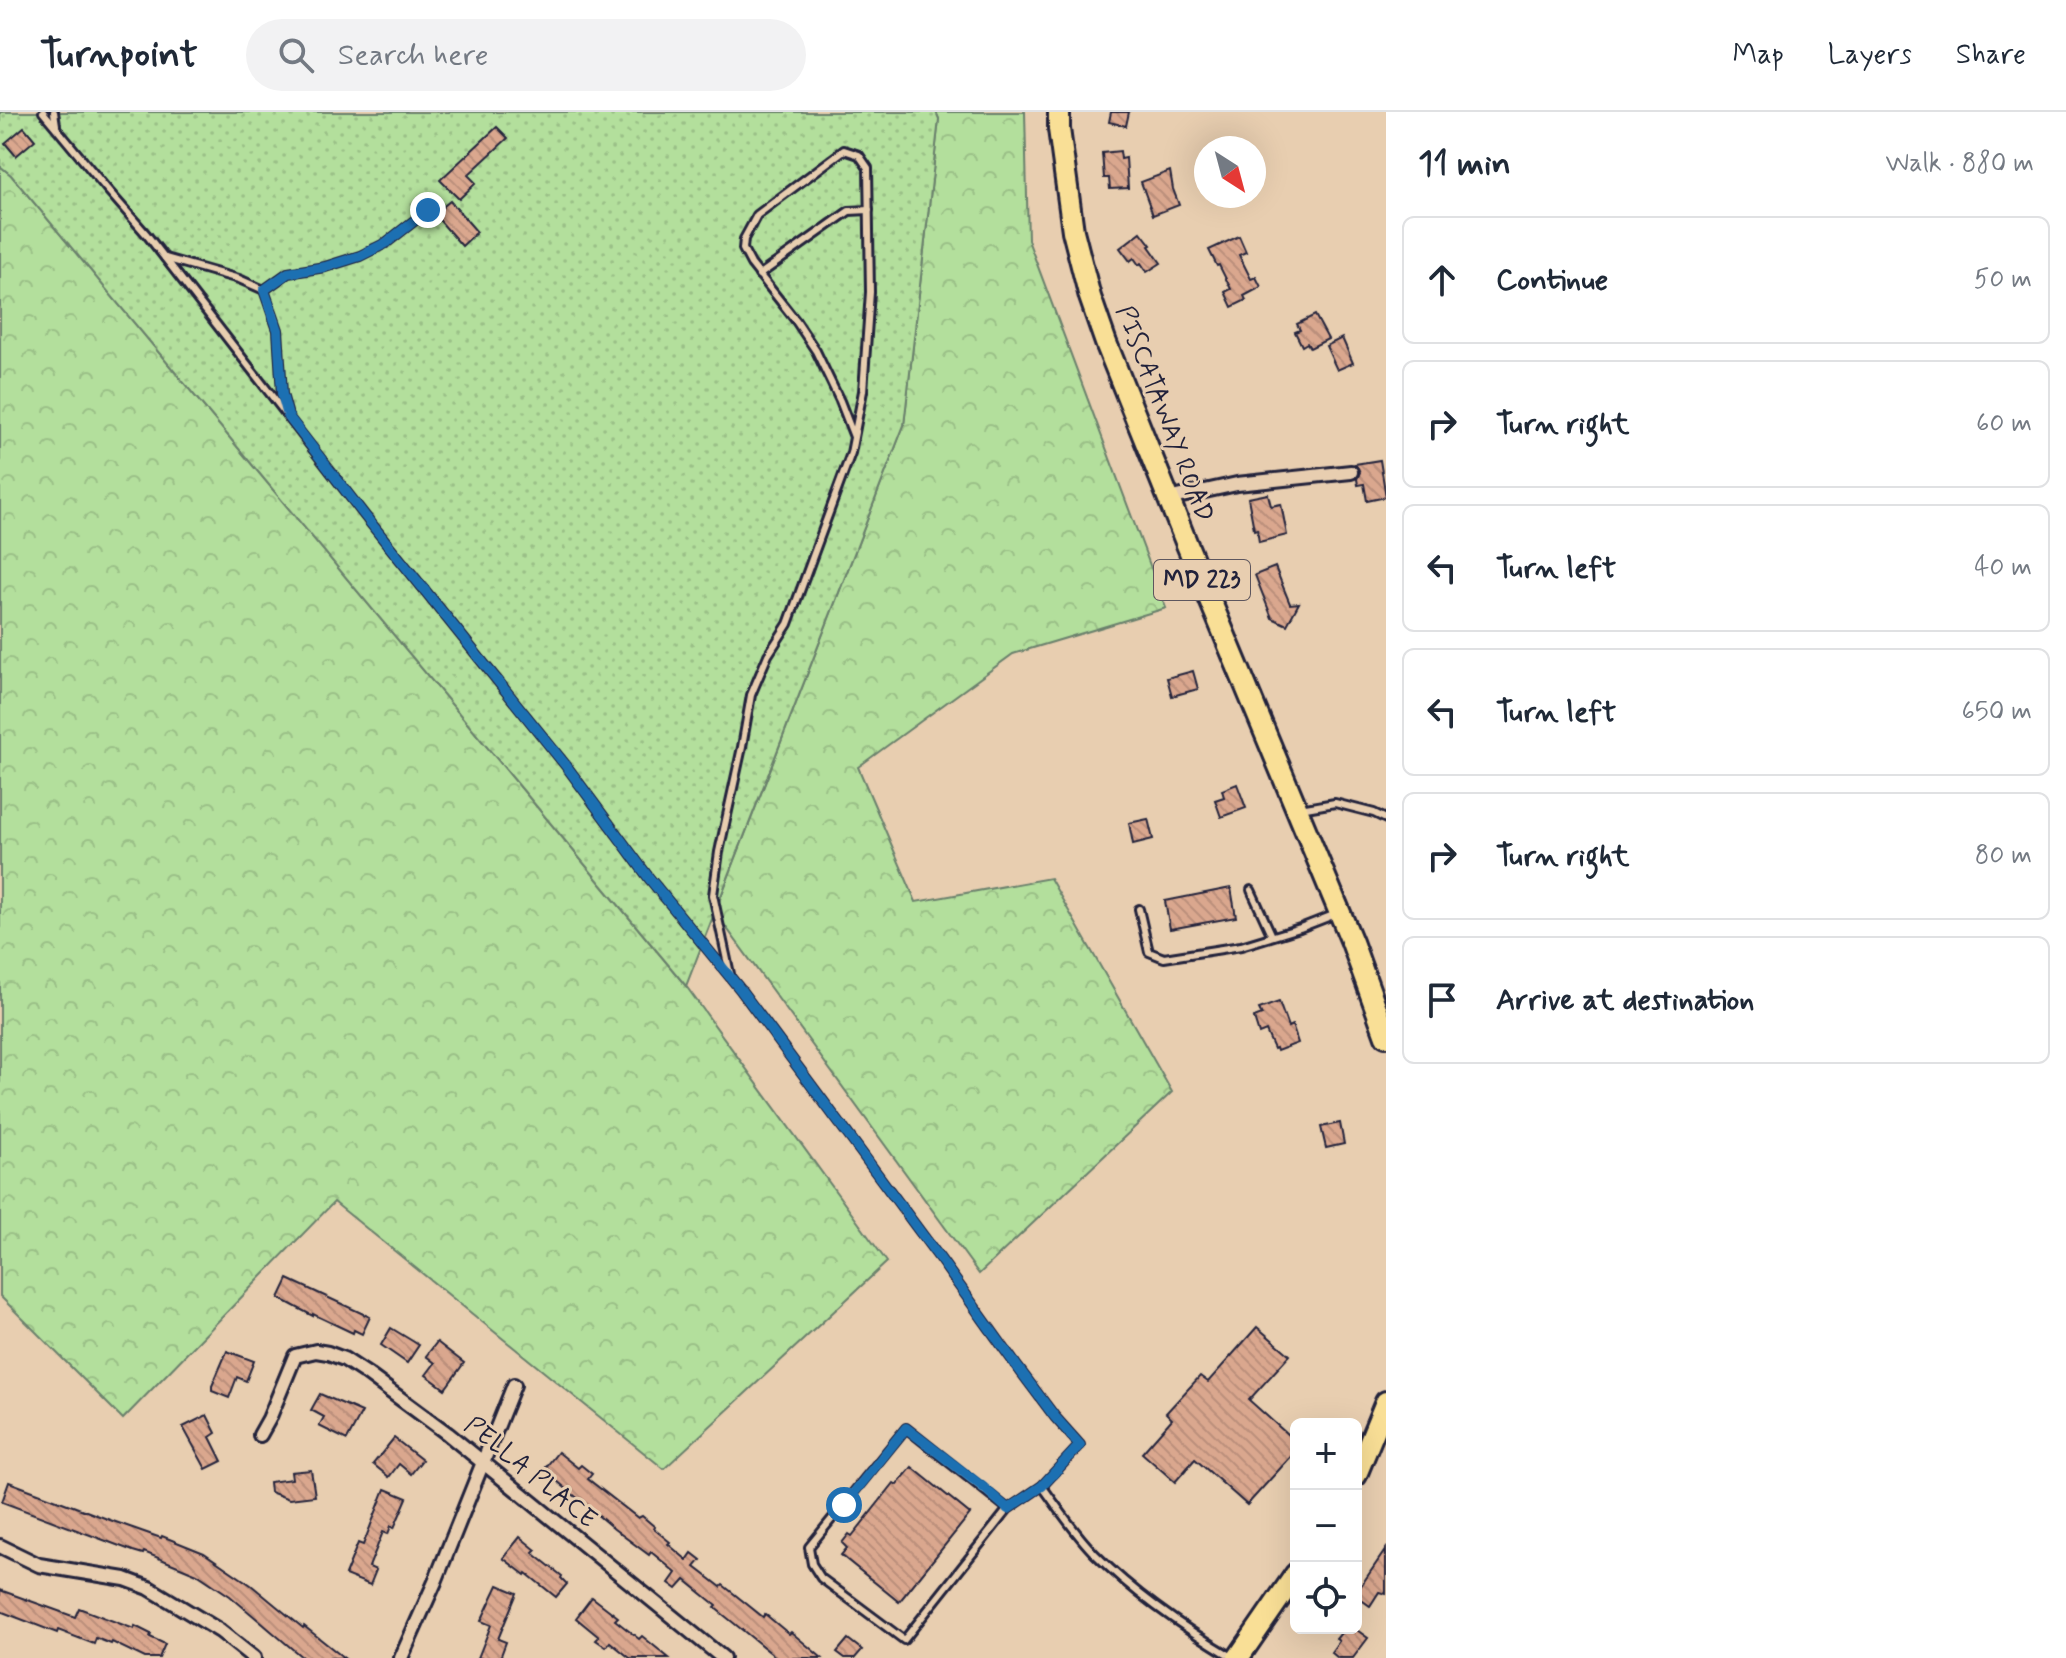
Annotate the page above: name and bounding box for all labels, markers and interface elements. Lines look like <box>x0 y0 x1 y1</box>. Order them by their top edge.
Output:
search box <box>246 19 806 91</box>
text: Turnpoint <box>40 31 198 80</box>
icon: search <box>274 33 318 77</box>
text: Search here <box>338 36 489 75</box>
text: Map <box>1733 37 1784 74</box>
text: Layers <box>1828 37 1912 74</box>
text: Share <box>1956 37 2026 74</box>
north arrow <box>1194 136 1266 208</box>
text: 11 min <box>1418 142 1511 187</box>
text: Walk · 880 m <box>1886 147 2034 181</box>
route end <box>410 192 446 228</box>
icon: ahead <box>1420 258 1464 302</box>
text: Continue <box>1496 261 1608 300</box>
text: 50 m <box>1974 263 2032 297</box>
street label: PISCATAWAY ROAD <box>1107 301 1221 527</box>
icon: right <box>1420 402 1464 446</box>
text: Turn right <box>1496 405 1629 444</box>
text: 60 m <box>1976 407 2032 441</box>
icon: left <box>1420 546 1464 590</box>
text: Turn left <box>1496 549 1616 588</box>
text: 40 m <box>1974 551 2032 585</box>
road number: MD 223 <box>1154 560 1250 600</box>
icon: left <box>1420 690 1464 734</box>
text: Turn left <box>1496 693 1616 732</box>
text: 650 m <box>1961 695 2032 729</box>
icon: right <box>1420 834 1464 878</box>
text: Turn right <box>1496 837 1629 876</box>
text: 80 m <box>1975 839 2032 873</box>
icon: arrive <box>1420 978 1464 1022</box>
text: Arrive at destination <box>1496 981 1754 1020</box>
street label: PELLA PLACE <box>457 1409 603 1537</box>
map controls <box>1290 1418 1362 1634</box>
button: + <box>1290 1418 1362 1490</box>
route start <box>826 1487 862 1523</box>
button: − <box>1290 1490 1362 1562</box>
button: locate <box>1290 1562 1362 1634</box>

